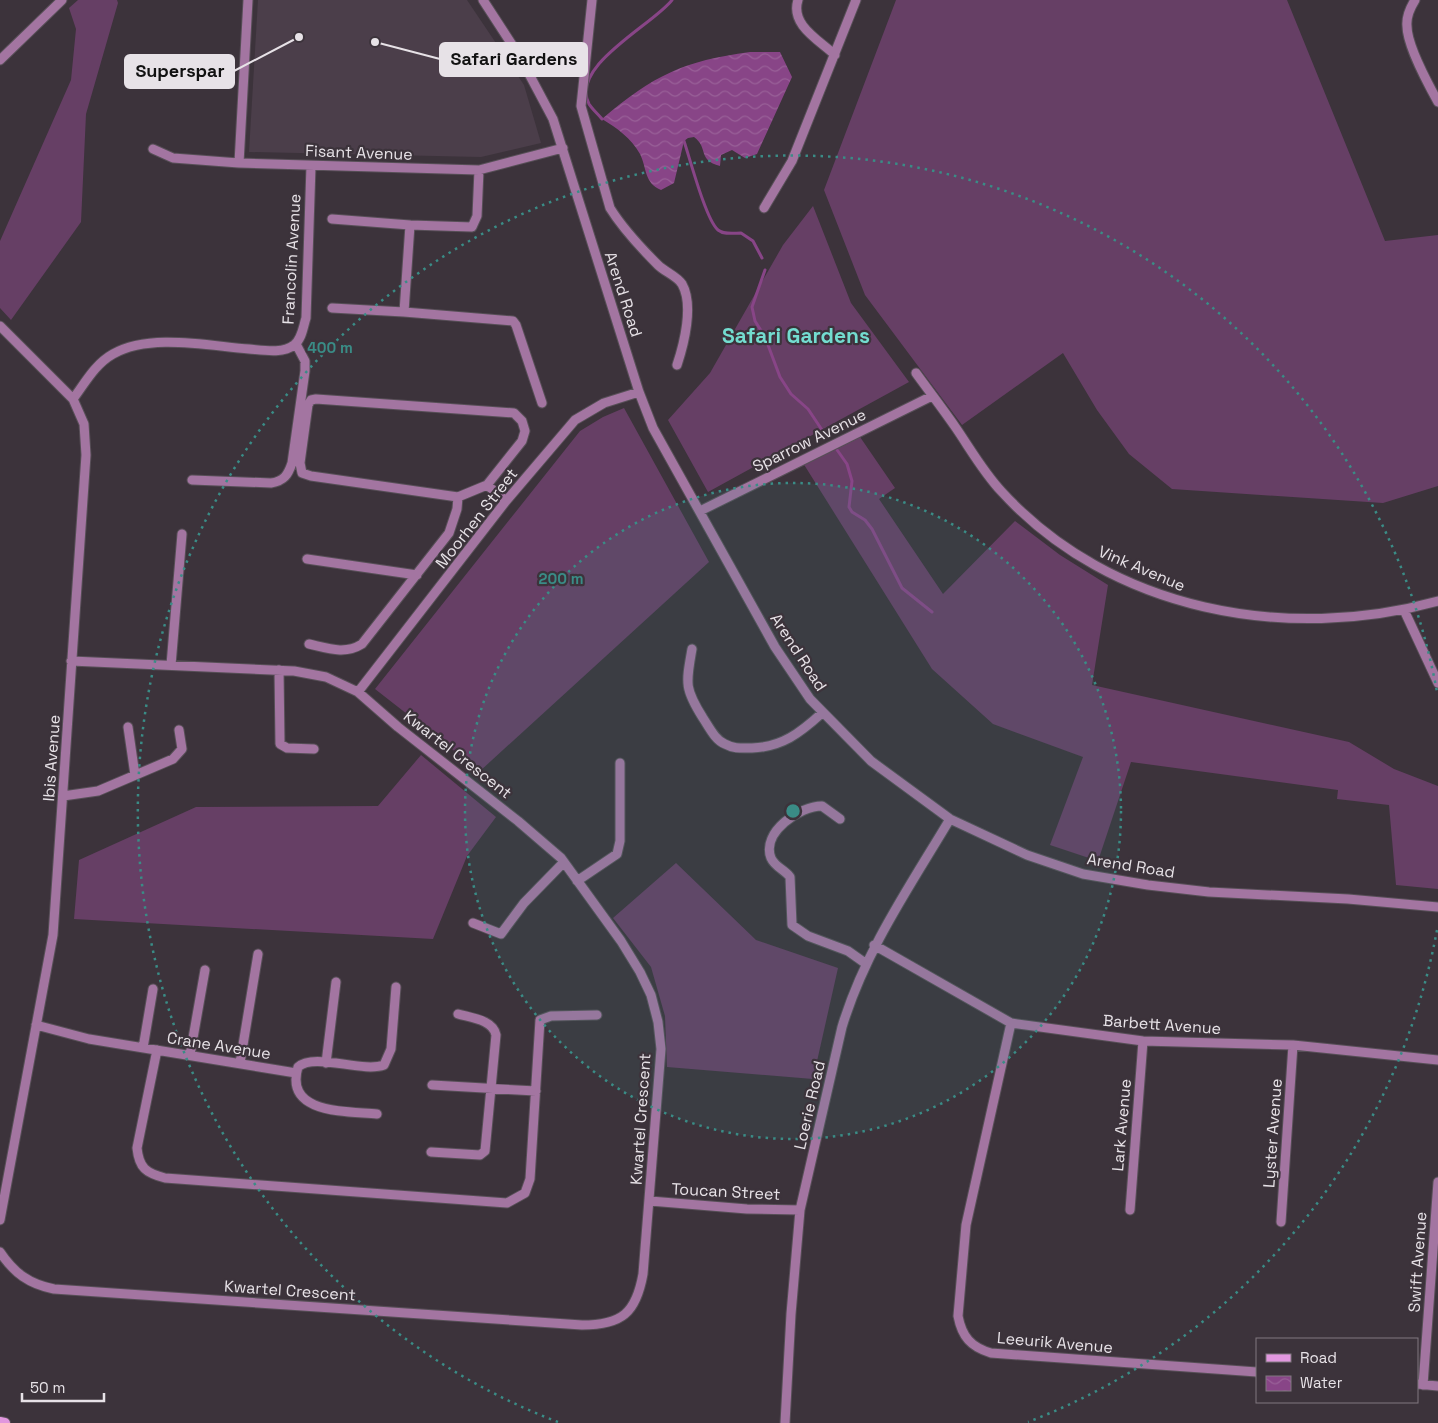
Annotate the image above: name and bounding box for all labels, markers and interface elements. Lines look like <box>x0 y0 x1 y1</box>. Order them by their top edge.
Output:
callout: Safari Gardens <box>440 43 587 76</box>
text: Safari Gardens <box>451 47 577 70</box>
callout: Superspar <box>125 55 234 88</box>
text: Superspar <box>135 59 225 82</box>
street label: Fisant Avenue <box>305 140 413 165</box>
street label: Francolin Avenue <box>278 193 305 325</box>
street label: Arend Road <box>600 249 647 340</box>
district label: Safari Gardens <box>722 322 870 349</box>
text: 400 m <box>307 338 353 357</box>
street label: Sparrow Avenue <box>749 404 870 477</box>
street label: Moorhen Street <box>431 464 522 573</box>
street label: Vink Avenue <box>1095 541 1189 596</box>
text: 200 m <box>539 569 583 588</box>
street label: Arend Road <box>766 609 832 695</box>
street label: Kwartel Crescent <box>399 706 516 803</box>
street label: Ibis Avenue <box>38 714 65 802</box>
centre of rings <box>784 802 802 820</box>
street label: Arend Road <box>1085 848 1176 883</box>
street label: Barbett Avenue <box>1102 1010 1222 1039</box>
street label: Crane Avenue <box>165 1027 272 1064</box>
street label: Kwartel Crescent <box>625 1053 656 1186</box>
street label: Loerie Road <box>789 1058 830 1152</box>
street label: Lark Avenue <box>1107 1078 1136 1172</box>
street label: Lyster Avenue <box>1258 1078 1287 1188</box>
street label: Toucan Street <box>671 1178 781 1205</box>
street label: Swift Avenue <box>1403 1211 1431 1313</box>
street label: Kwartel Crescent <box>223 1275 356 1306</box>
street label: Leeurik Avenue <box>996 1327 1114 1358</box>
legend <box>1256 1338 1418 1403</box>
text: Road <box>1300 1348 1337 1367</box>
scale bar <box>22 1370 105 1402</box>
text: Water <box>1300 1373 1343 1392</box>
text: 50 m <box>30 1378 65 1397</box>

